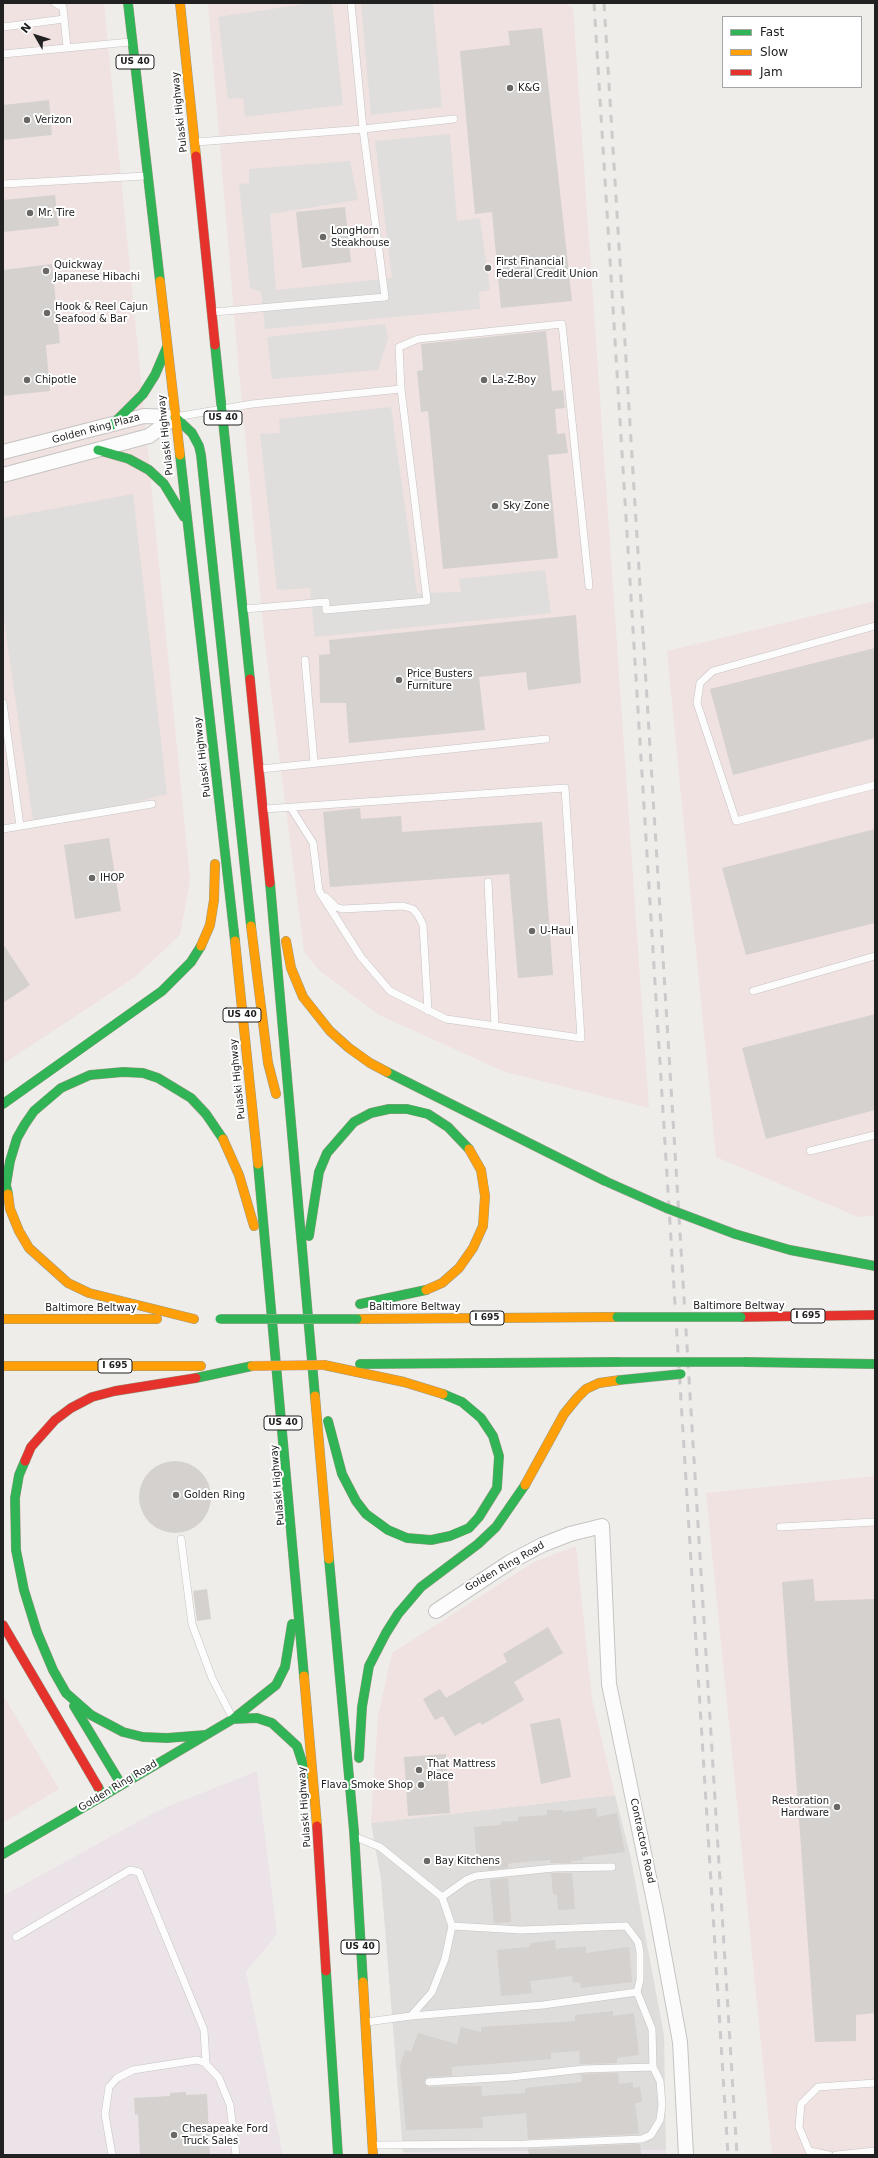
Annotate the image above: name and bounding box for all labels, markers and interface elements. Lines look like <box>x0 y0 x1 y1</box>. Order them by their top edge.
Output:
north arrow <box>16 16 56 56</box>
legend <box>722 16 862 88</box>
text: N <box>18 20 34 36</box>
text: Fast <box>760 25 784 39</box>
text: Slow <box>760 45 788 59</box>
road number: US 40 <box>116 55 154 69</box>
text: Jam <box>760 65 783 79</box>
street label: Pulaski Highway <box>170 71 190 153</box>
place label: K&G <box>518 82 540 94</box>
marker: K&G <box>505 83 515 93</box>
place label: Verizon <box>35 114 72 126</box>
marker: Verizon <box>22 115 32 125</box>
place label: Mr. Tire <box>38 207 75 219</box>
marker: Mr. Tire <box>25 208 35 218</box>
place label: LongHorn Steakhouse <box>331 225 389 248</box>
marker: LongHorn Steakhouse <box>318 232 328 242</box>
place label: First Financial Federal Credit Union <box>496 256 598 280</box>
place label: Quickway Japanese Hibachi <box>54 259 140 282</box>
marker: First Financial Federal Credit Union <box>483 263 493 273</box>
marker: Quickway Japanese Hibachi <box>41 266 51 276</box>
place label: Hook & Reel Cajun Seafood & Bar <box>55 301 148 324</box>
marker: Hook & Reel Cajun Seafood & Bar <box>42 308 52 318</box>
place label: Chipotle <box>35 374 76 386</box>
place label: La-Z-Boy <box>492 374 536 386</box>
marker: Chipotle <box>22 375 32 385</box>
marker: La-Z-Boy <box>479 375 489 385</box>
street label: Pulaski Highway <box>156 394 176 476</box>
street label: Golden Ring Plaza <box>51 411 141 447</box>
road number: US 40 <box>204 411 242 425</box>
place label: Sky Zone <box>503 500 549 512</box>
marker: Sky Zone <box>490 501 500 511</box>
place label: Price Busters Furniture <box>407 668 472 692</box>
marker: Price Busters Furniture <box>394 675 404 685</box>
street label: Pulaski Highway <box>192 716 214 798</box>
place label: IHOP <box>100 872 124 884</box>
marker: IHOP <box>87 873 97 883</box>
place label: U-Haul <box>540 925 574 937</box>
marker: U-Haul <box>527 926 537 936</box>
road number: US 40 <box>223 1008 261 1022</box>
street label: Pulaski Highway <box>228 1038 248 1120</box>
street label: Baltimore Beltway <box>693 1300 785 1312</box>
street label: Baltimore Beltway <box>369 1301 461 1313</box>
street label: Baltimore Beltway <box>45 1302 137 1314</box>
road number: I 695 <box>791 1309 825 1323</box>
road number: I 695 <box>470 1311 504 1325</box>
road number: I 695 <box>98 1359 132 1373</box>
road number: US 40 <box>264 1416 302 1430</box>
street label: Pulaski Highway <box>268 1444 288 1526</box>
place label: Golden Ring <box>184 1489 245 1501</box>
marker: Golden Ring <box>171 1490 181 1500</box>
street label: Golden Ring Road <box>463 1539 547 1595</box>
street label: Golden Ring Road <box>77 1758 159 1814</box>
place label: That Mattress Place <box>427 1758 496 1782</box>
marker: That Mattress Place <box>414 1765 424 1775</box>
street label: Pulaski Highway <box>296 1766 314 1848</box>
place label: Flava Smoke Shop <box>321 1779 413 1791</box>
marker: Flava Smoke Shop <box>416 1780 426 1790</box>
place label: Restoration Hardware <box>772 1795 829 1818</box>
street label: Contractors Road <box>627 1797 657 1885</box>
marker: Restoration Hardware <box>832 1802 842 1812</box>
place label: Bay Kitchens <box>435 1855 500 1867</box>
marker: Bay Kitchens <box>422 1856 432 1866</box>
road number: US 40 <box>341 1940 379 1954</box>
place label: Chesapeake Ford Truck Sales <box>182 2123 268 2146</box>
marker: Chesapeake Ford Truck Sales <box>169 2130 179 2140</box>

